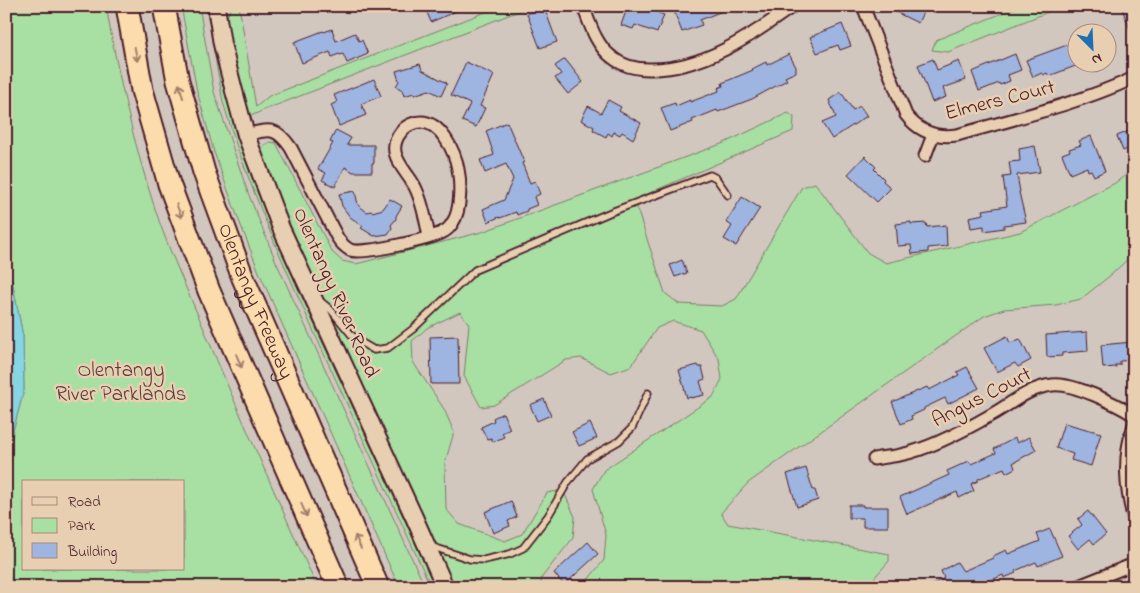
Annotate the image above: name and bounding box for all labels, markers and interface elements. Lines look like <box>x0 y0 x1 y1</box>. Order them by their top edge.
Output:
north arrow <box>1068 22 1118 72</box>
one-way arrow <box>131 46 141 62</box>
text: N <box>1088 47 1105 70</box>
street label: Elmers Court <box>942 73 1058 129</box>
one-way arrow <box>175 84 185 100</box>
one-way arrow <box>175 202 184 218</box>
street label: Olentangy River Road <box>282 203 386 384</box>
street label: Olentangy Freeway <box>209 219 301 385</box>
one-way arrow <box>235 353 245 368</box>
park label: Olentangy River Parklands <box>56 356 186 410</box>
street label: Angus Court <box>927 360 1038 438</box>
legend <box>22 480 185 570</box>
text: Road <box>68 491 101 513</box>
one-way arrow <box>300 502 310 517</box>
text: Park <box>68 515 96 537</box>
one-way arrow <box>353 535 363 550</box>
text: Building <box>67 541 117 564</box>

